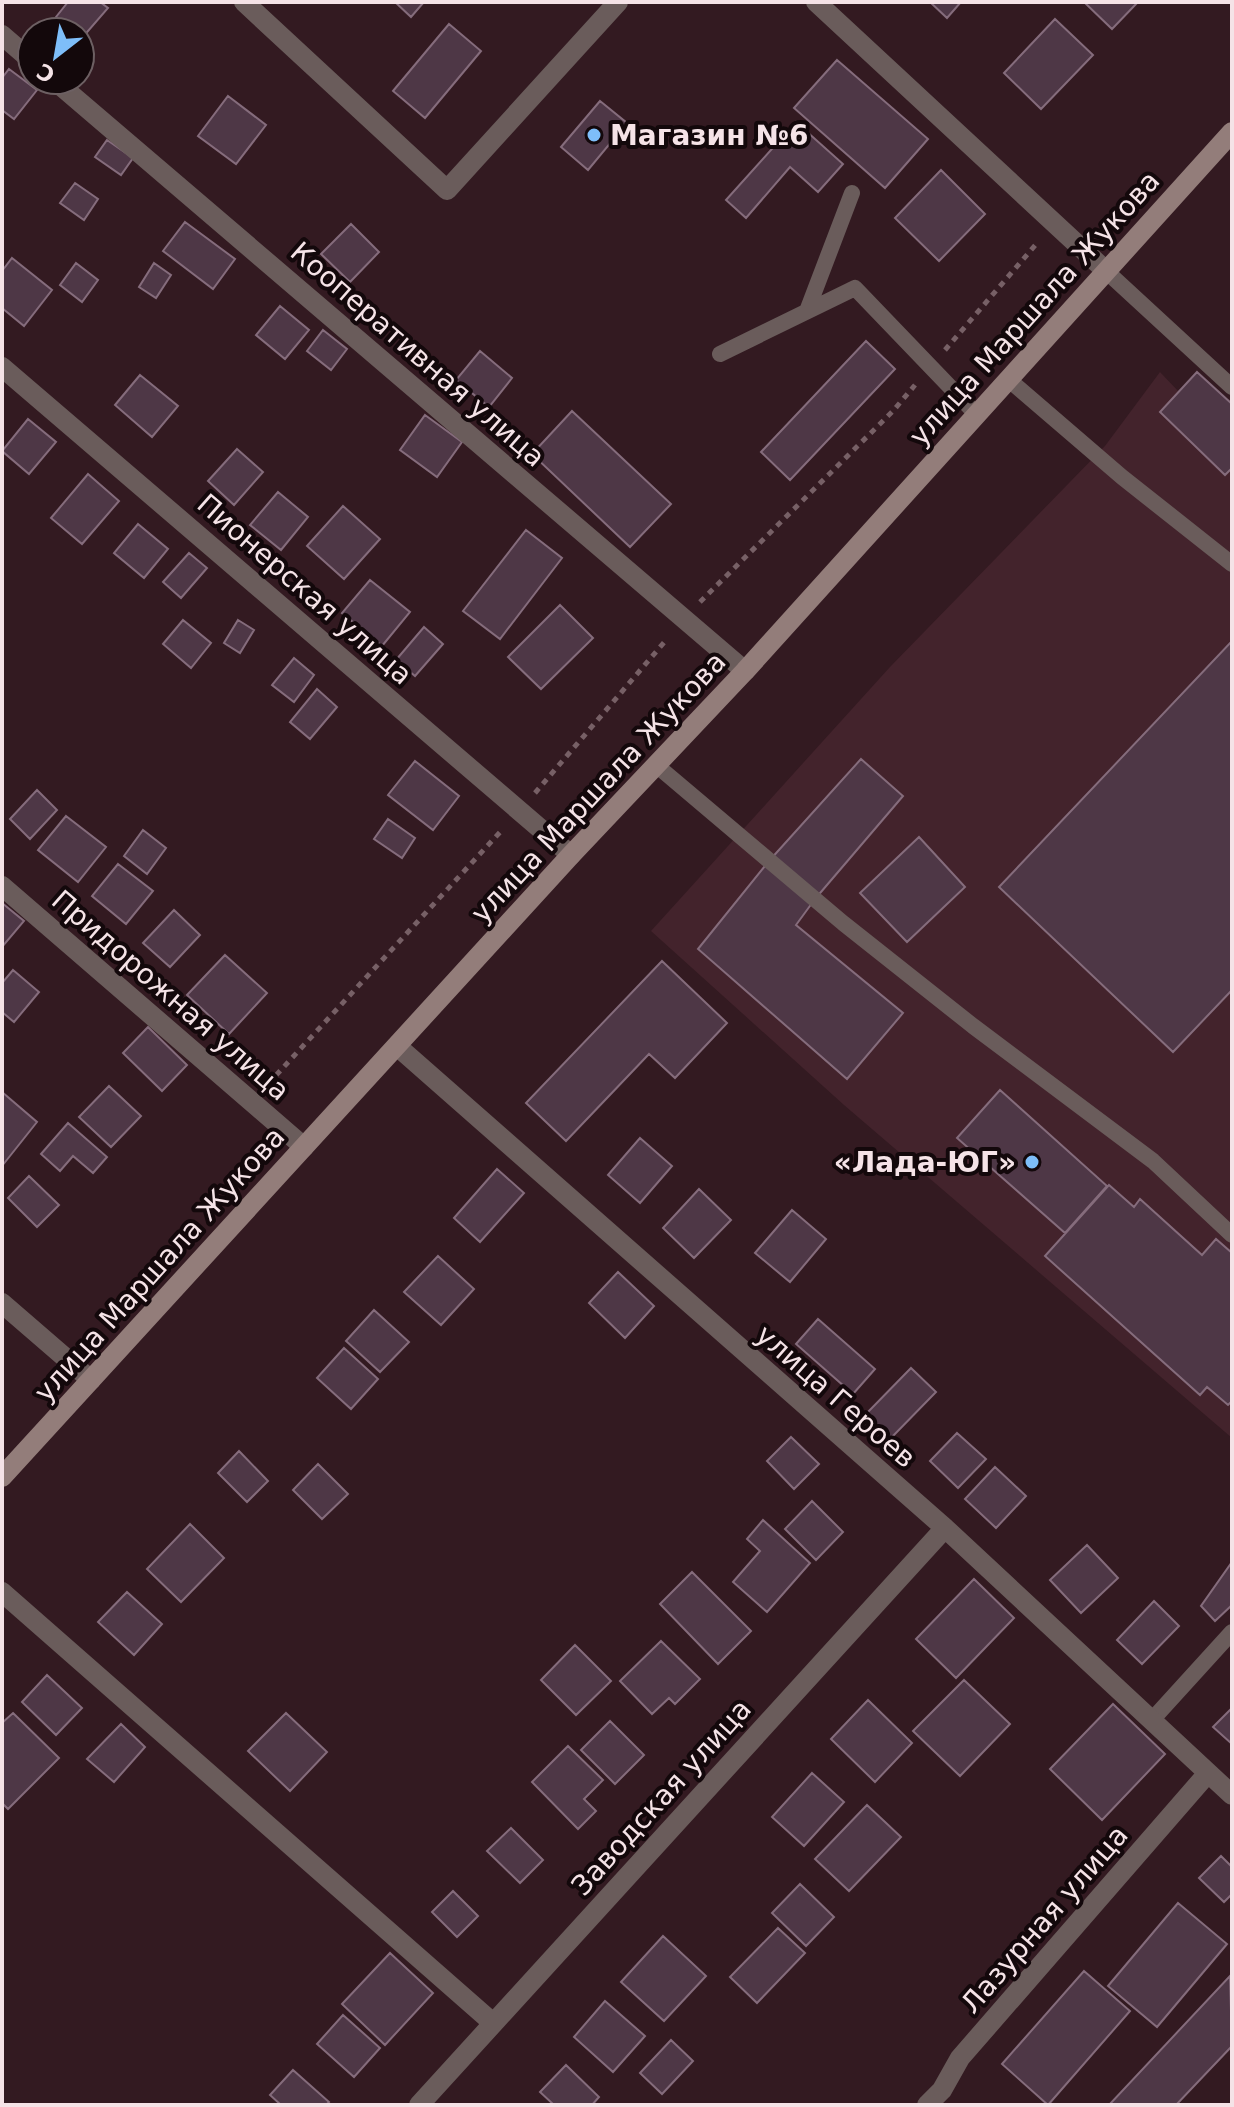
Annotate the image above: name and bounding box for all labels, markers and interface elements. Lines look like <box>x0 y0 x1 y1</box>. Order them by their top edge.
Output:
north arrow <box>16 16 96 96</box>
text: С <box>33 58 59 88</box>
place label: Магазин №6 <box>610 119 808 152</box>
marker: Магазин №6 <box>585 126 603 144</box>
street label: улица Маршала Жукова <box>902 164 1166 452</box>
street label: Кооперативная улица <box>284 235 551 474</box>
street label: Пионерская улица <box>191 487 419 692</box>
street label: улица Маршала Жукова <box>464 645 733 930</box>
street label: Придорожная улица <box>45 883 296 1107</box>
street label: улица Маршала Жукова <box>27 1120 291 1408</box>
place label: «Лада-ЮГ» <box>834 1146 1016 1179</box>
marker: «Лада-ЮГ» <box>1023 1153 1041 1171</box>
street label: улица Героев <box>749 1318 922 1475</box>
street label: Заводская улица <box>565 1693 758 1902</box>
street label: Лазурная улица <box>954 1819 1135 2020</box>

